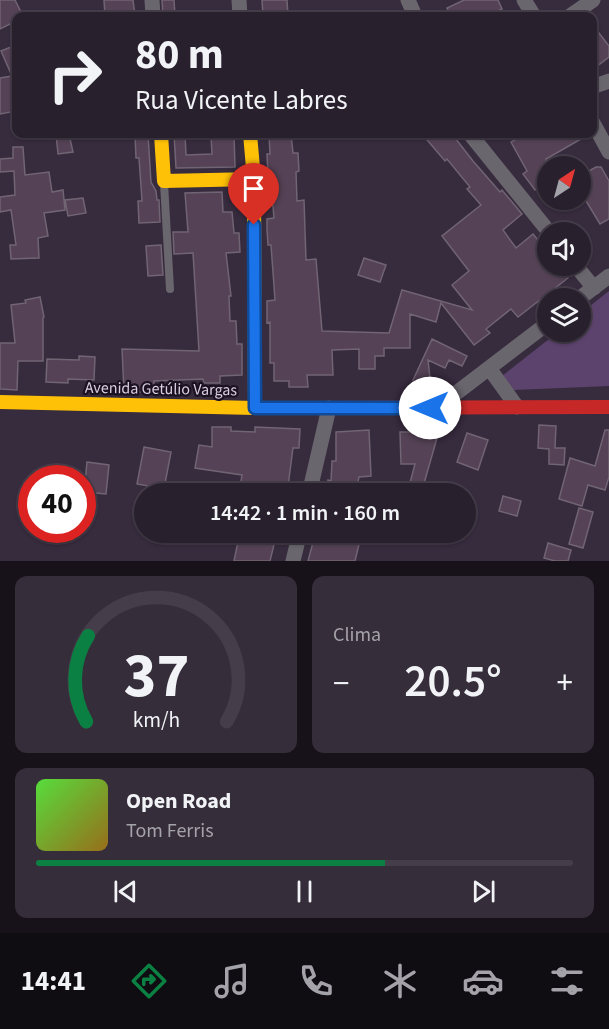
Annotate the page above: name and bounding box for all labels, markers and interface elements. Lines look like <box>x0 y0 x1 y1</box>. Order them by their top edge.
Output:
text: 80 m <box>135 25 224 85</box>
icon: right <box>36 36 114 114</box>
text: Rua Vicente Labres <box>135 81 348 120</box>
north arrow <box>537 156 591 210</box>
map controls <box>537 156 591 342</box>
pin <box>228 163 279 225</box>
icon: arrive <box>237 172 270 205</box>
button: sound <box>537 222 591 276</box>
button: layers <box>537 288 591 342</box>
position arrow <box>398 376 462 440</box>
street label: Avenida Getúlio Vargas <box>85 377 238 401</box>
speed limit sign: 40 <box>18 465 96 543</box>
text: 14:42 · 1 min · 160 m <box>210 497 400 529</box>
text: Clima <box>333 621 381 649</box>
text: 37 <box>123 632 189 721</box>
text: 20.5° <box>404 650 502 714</box>
text: − <box>333 660 349 707</box>
text: + <box>557 660 573 707</box>
text: km/h <box>132 705 180 736</box>
text: Open Road <box>126 785 231 817</box>
text: Tom Ferris <box>126 817 214 845</box>
icon: previous <box>109 875 142 908</box>
icon: pause <box>288 875 321 908</box>
icon: next <box>467 875 500 908</box>
icon: directions <box>128 960 170 1002</box>
icon: music <box>211 960 253 1002</box>
icon: phone <box>295 960 337 1002</box>
icon: climate <box>379 960 421 1002</box>
icon: car <box>462 960 504 1002</box>
icon: filters <box>546 960 588 1002</box>
text: 14:41 <box>21 962 86 1001</box>

